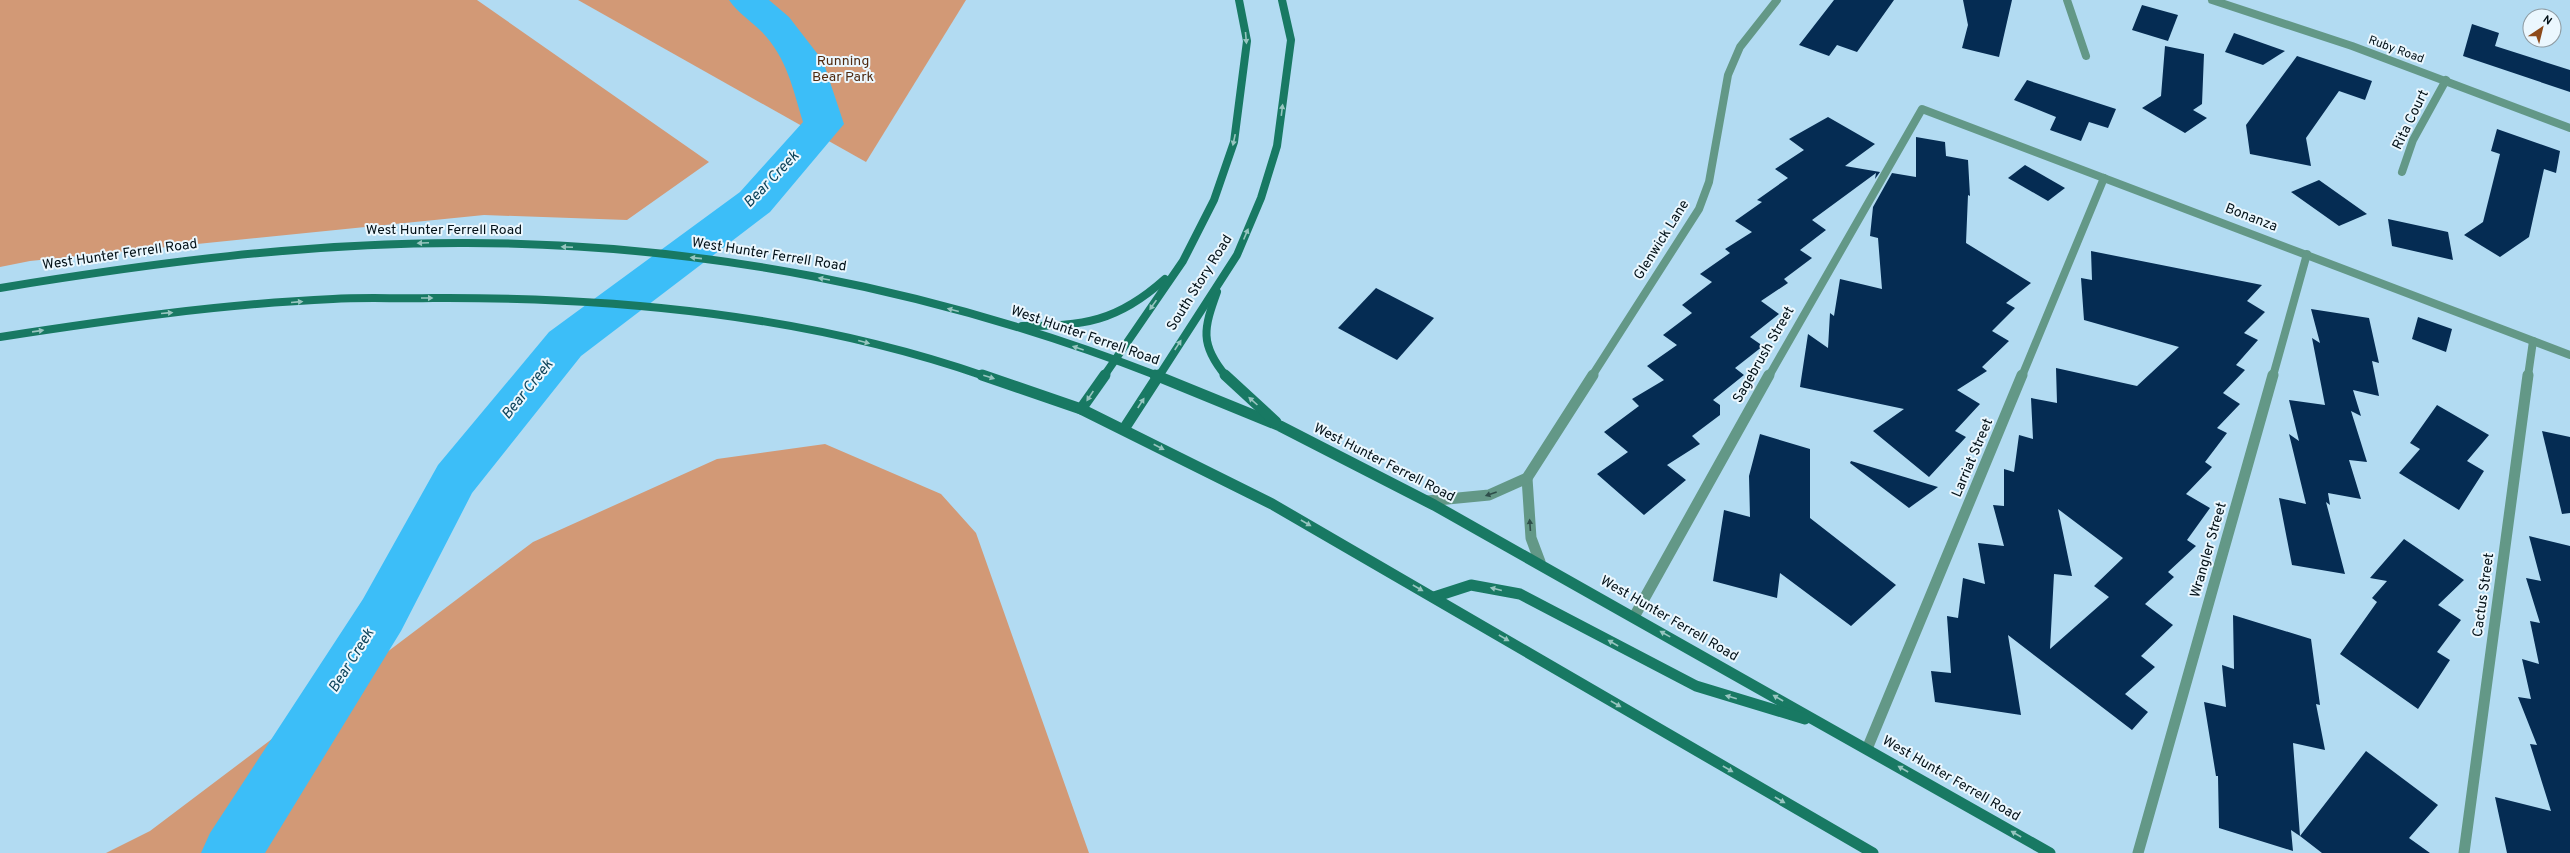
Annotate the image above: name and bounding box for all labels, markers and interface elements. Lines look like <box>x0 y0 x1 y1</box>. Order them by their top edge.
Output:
north arrow <box>2522 8 2562 48</box>
text: N <box>2540 13 2554 29</box>
one-way arrow <box>1243 32 1249 44</box>
street label: Ruby Road <box>2366 33 2426 67</box>
park label: Running Bear Park <box>812 53 874 86</box>
street label: Rita Court <box>2389 87 2433 153</box>
one-way arrow <box>1279 104 1285 116</box>
one-way arrow <box>1230 134 1236 146</box>
water label: Bear Creek <box>740 147 804 212</box>
street label: Glenwick Lane <box>1631 197 1693 283</box>
street label: Bonanza <box>2222 200 2280 236</box>
street label: West Hunter Ferrell Road <box>366 222 522 239</box>
one-way arrow <box>1242 228 1249 240</box>
street label: South Story Road <box>1164 232 1236 334</box>
street label: West Hunter Ferrell Road <box>690 234 848 276</box>
street label: West Hunter Ferrell Road <box>41 236 199 274</box>
one-way arrow <box>416 240 429 246</box>
one-way arrow <box>561 243 573 250</box>
one-way arrow <box>690 254 702 261</box>
one-way arrow <box>818 275 831 281</box>
one-way arrow <box>421 295 434 301</box>
one-way arrow <box>291 298 303 305</box>
one-way arrow <box>1149 299 1157 310</box>
street label: West Hunter Ferrell Road <box>1008 303 1162 369</box>
street label: Sagebrush Street <box>1729 304 1799 406</box>
one-way arrow <box>947 307 959 313</box>
one-way arrow <box>161 310 173 317</box>
one-way arrow <box>32 328 44 334</box>
one-way arrow <box>858 339 870 345</box>
one-way arrow <box>1174 340 1182 350</box>
one-way arrow <box>1071 345 1083 351</box>
water label: Bear Creek <box>498 356 558 424</box>
one-way arrow <box>984 374 996 380</box>
one-way arrow <box>1086 391 1094 401</box>
one-way arrow <box>1137 397 1144 409</box>
one-way arrow <box>1247 397 1258 406</box>
street label: Larriat Street <box>1949 416 1997 500</box>
street label: West Hunter Ferrell Road <box>1310 420 1458 506</box>
one-way arrow <box>1153 443 1165 450</box>
one-way arrow <box>1485 491 1497 497</box>
street label: Wrangler Street <box>2187 500 2231 600</box>
one-way arrow <box>1527 519 1534 531</box>
one-way arrow <box>1300 520 1311 527</box>
street label: Cactus Street <box>2470 552 2498 638</box>
street label: West Hunter Ferrell Road <box>1597 573 1741 665</box>
one-way arrow <box>1412 585 1424 592</box>
one-way arrow <box>1490 585 1502 591</box>
water label: Bear Creek <box>325 625 379 696</box>
one-way arrow <box>1659 631 1671 638</box>
one-way arrow <box>1498 634 1509 641</box>
one-way arrow <box>1608 640 1619 647</box>
one-way arrow <box>1725 694 1737 700</box>
one-way arrow <box>1772 695 1784 702</box>
one-way arrow <box>1610 700 1622 707</box>
street label: West Hunter Ferrell Road <box>1879 733 2023 825</box>
one-way arrow <box>1722 766 1734 773</box>
one-way arrow <box>1898 766 1909 773</box>
one-way arrow <box>1774 796 1786 803</box>
one-way arrow <box>2010 830 2022 837</box>

